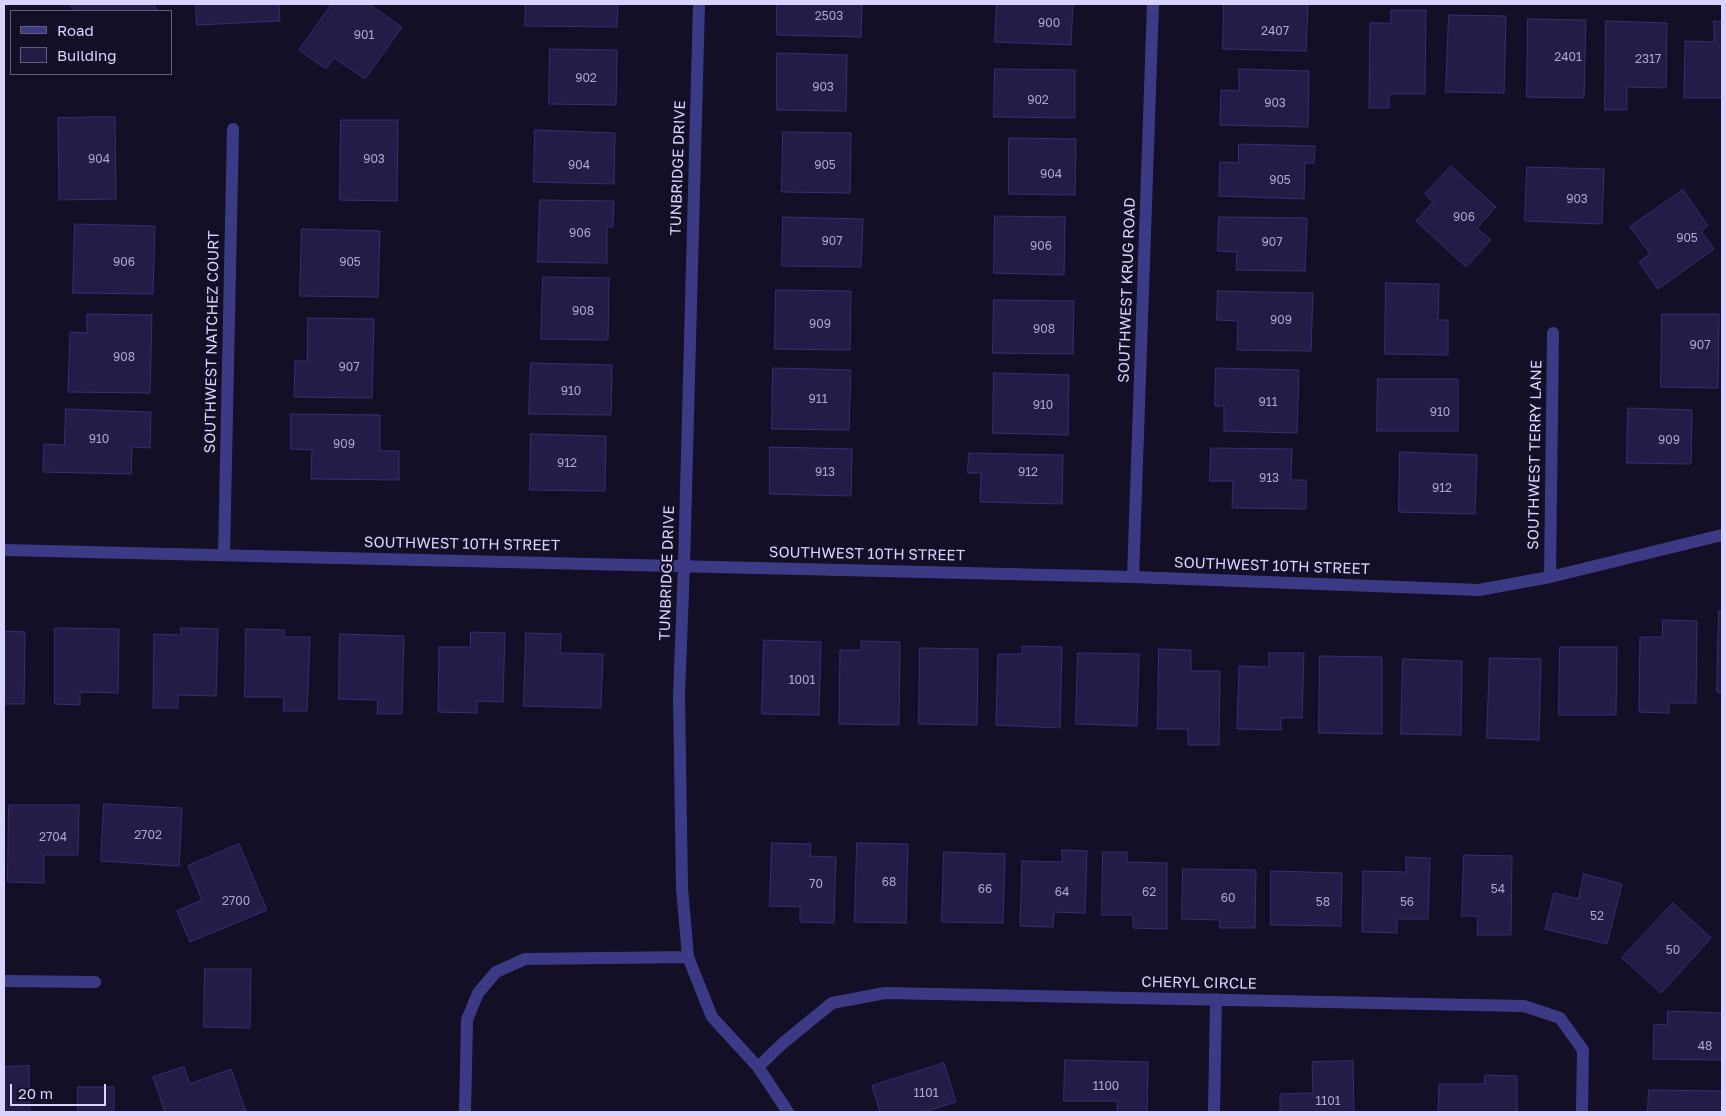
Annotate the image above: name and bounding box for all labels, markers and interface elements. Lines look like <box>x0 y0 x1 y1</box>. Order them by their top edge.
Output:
house number: 2503 <box>815 9 843 23</box>
legend <box>10 10 172 75</box>
house number: 900 <box>1038 16 1060 30</box>
text: Road <box>57 21 94 39</box>
house number: 2407 <box>1261 24 1289 38</box>
house number: 901 <box>354 28 374 42</box>
text: Building <box>57 46 117 64</box>
house number: 2401 <box>1554 50 1582 64</box>
house number: 2317 <box>1635 52 1661 66</box>
house number: 902 <box>575 71 597 85</box>
house number: 903 <box>812 80 834 94</box>
house number: 902 <box>1027 93 1049 107</box>
house number: 903 <box>1264 96 1286 110</box>
street label: TUNBRIDGE DRIVE <box>667 100 689 236</box>
house number: 904 <box>88 152 110 166</box>
house number: 903 <box>363 152 385 166</box>
house number: 904 <box>568 158 590 172</box>
house number: 905 <box>814 158 836 172</box>
house number: 904 <box>1040 167 1062 181</box>
house number: 905 <box>1269 173 1291 187</box>
house number: 903 <box>1566 192 1588 206</box>
street label: SOUTHWEST KRUG ROAD <box>1115 197 1139 383</box>
house number: 906 <box>1453 210 1475 224</box>
house number: 906 <box>569 226 591 240</box>
street label: SOUTHWEST NATCHEZ COURT <box>201 230 223 454</box>
house number: 905 <box>1676 231 1698 245</box>
house number: 907 <box>821 234 843 248</box>
house number: 907 <box>1261 235 1283 249</box>
house number: 906 <box>1030 239 1052 253</box>
house number: 906 <box>113 255 135 269</box>
house number: 905 <box>339 255 361 269</box>
house number: 908 <box>572 304 594 318</box>
house number: 909 <box>1270 313 1292 327</box>
house number: 909 <box>809 317 831 331</box>
house number: 908 <box>1033 322 1055 336</box>
house number: 907 <box>1689 338 1711 352</box>
house number: 908 <box>113 350 135 364</box>
house number: 907 <box>338 360 360 374</box>
street label: SOUTHWEST TERRY LANE <box>1524 360 1546 550</box>
house number: 910 <box>561 384 581 398</box>
house number: 911 <box>809 392 827 406</box>
house number: 911 <box>1259 395 1277 409</box>
house number: 910 <box>1033 398 1053 412</box>
house number: 910 <box>1430 405 1450 419</box>
house number: 910 <box>89 432 109 446</box>
house number: 909 <box>1658 433 1680 447</box>
house number: 909 <box>333 437 355 451</box>
house number: 912 <box>557 456 577 470</box>
house number: 913 <box>815 465 835 479</box>
house number: 912 <box>1018 465 1038 479</box>
house number: 913 <box>1259 471 1279 485</box>
house number: 912 <box>1432 481 1452 495</box>
street label: TUNBRIDGE DRIVE <box>656 505 678 641</box>
street label: SOUTHWEST 10TH STREET <box>364 533 560 555</box>
street label: SOUTHWEST 10TH STREET <box>769 543 965 565</box>
street label: SOUTHWEST 10TH STREET <box>1174 554 1370 578</box>
house number: 1001 <box>789 673 815 687</box>
house number: 2702 <box>134 828 162 842</box>
house number: 2704 <box>39 830 67 844</box>
house number: 68 <box>882 875 896 889</box>
house number: 70 <box>809 877 823 891</box>
house number: 66 <box>978 882 992 896</box>
house number: 54 <box>1491 882 1505 896</box>
house number: 64 <box>1055 885 1069 899</box>
house number: 62 <box>1142 885 1156 899</box>
house number: 60 <box>1221 891 1235 905</box>
house number: 2700 <box>222 894 250 908</box>
house number: 58 <box>1316 895 1330 909</box>
house number: 56 <box>1400 895 1414 909</box>
house number: 52 <box>1590 909 1604 923</box>
house number: 50 <box>1666 943 1680 957</box>
street label: CHERYL CIRCLE <box>1141 973 1257 993</box>
house number: 48 <box>1698 1039 1712 1053</box>
scale bar <box>12 1074 109 1106</box>
house number: 1100 <box>1093 1079 1119 1093</box>
text: 20 m <box>18 1084 53 1102</box>
house number: 1101 <box>914 1086 938 1100</box>
house number: 1101 <box>1316 1094 1340 1108</box>

